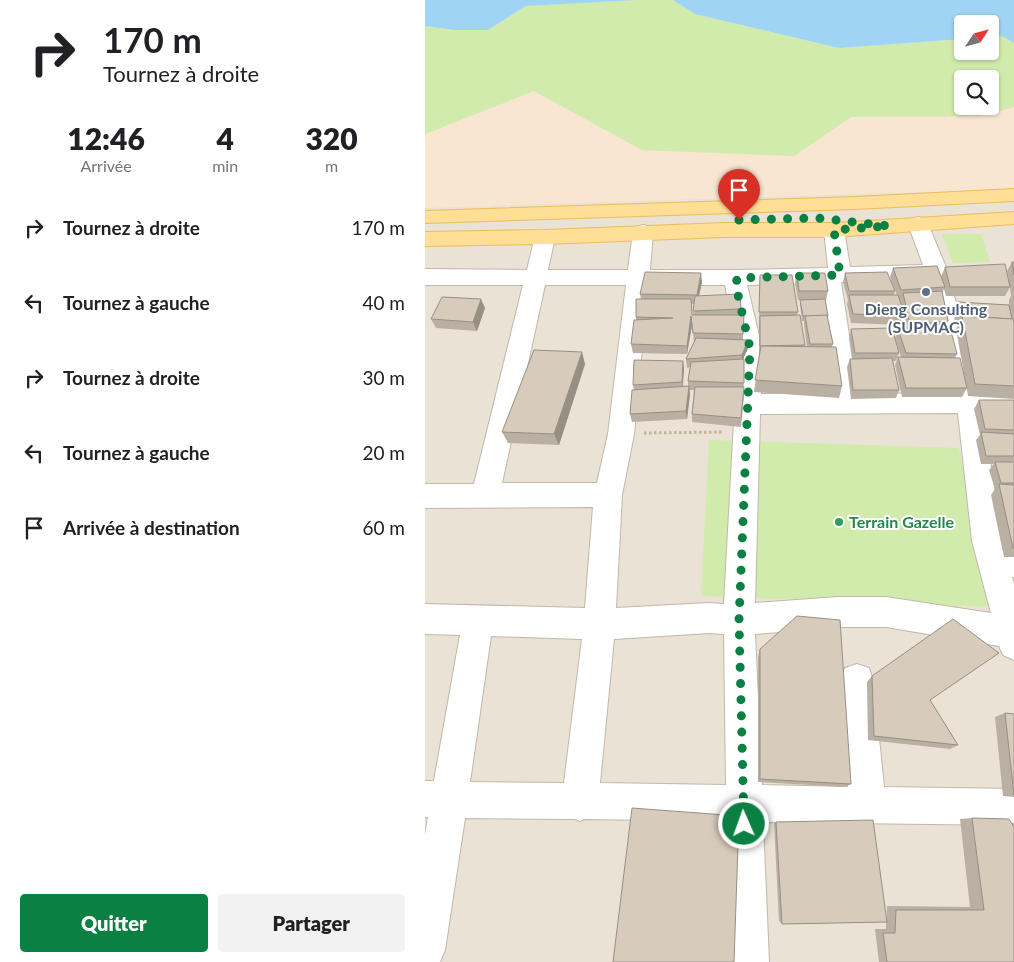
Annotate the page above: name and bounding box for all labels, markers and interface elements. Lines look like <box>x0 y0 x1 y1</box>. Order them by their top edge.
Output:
north arrow <box>954 15 999 60</box>
map controls <box>954 15 999 115</box>
text: 170 m <box>103 18 202 60</box>
icon: right <box>20 20 85 85</box>
text: Tournez à droite <box>103 60 259 87</box>
button: search <box>954 70 999 115</box>
text: 12:46 <box>67 120 145 156</box>
text: 4 <box>216 120 234 156</box>
text: 320 <box>305 120 358 156</box>
text: Arrivée <box>80 156 132 175</box>
text: min <box>212 156 238 175</box>
text: m <box>325 156 338 175</box>
pin <box>718 169 760 220</box>
icon: arrive <box>725 176 753 204</box>
icon: right <box>20 214 48 242</box>
text: Tournez à droite <box>63 216 200 239</box>
text: 170 m <box>351 216 405 239</box>
marker: Dieng Consulting (SUPMAC) <box>920 286 932 298</box>
icon: left <box>20 289 48 317</box>
text: Tournez à gauche <box>63 291 210 314</box>
text: 40 m <box>362 291 405 314</box>
place label: Dieng Consulting (SUPMAC) <box>865 299 988 336</box>
icon: right <box>20 364 48 392</box>
text: Tournez à droite <box>63 366 200 389</box>
text: 30 m <box>362 366 405 389</box>
icon: left <box>20 439 48 467</box>
text: Tournez à gauche <box>63 441 210 464</box>
text: 20 m <box>362 441 405 464</box>
place label: Terrain Gazelle <box>849 512 955 531</box>
icon: arrive <box>20 514 48 542</box>
text: Arrivée à destination <box>63 516 240 539</box>
text: 60 m <box>362 516 405 539</box>
marker: Terrain Gazelle <box>833 516 845 528</box>
position arrow <box>717 797 769 849</box>
button: Quitter <box>20 894 208 952</box>
button: Partager <box>218 894 405 952</box>

